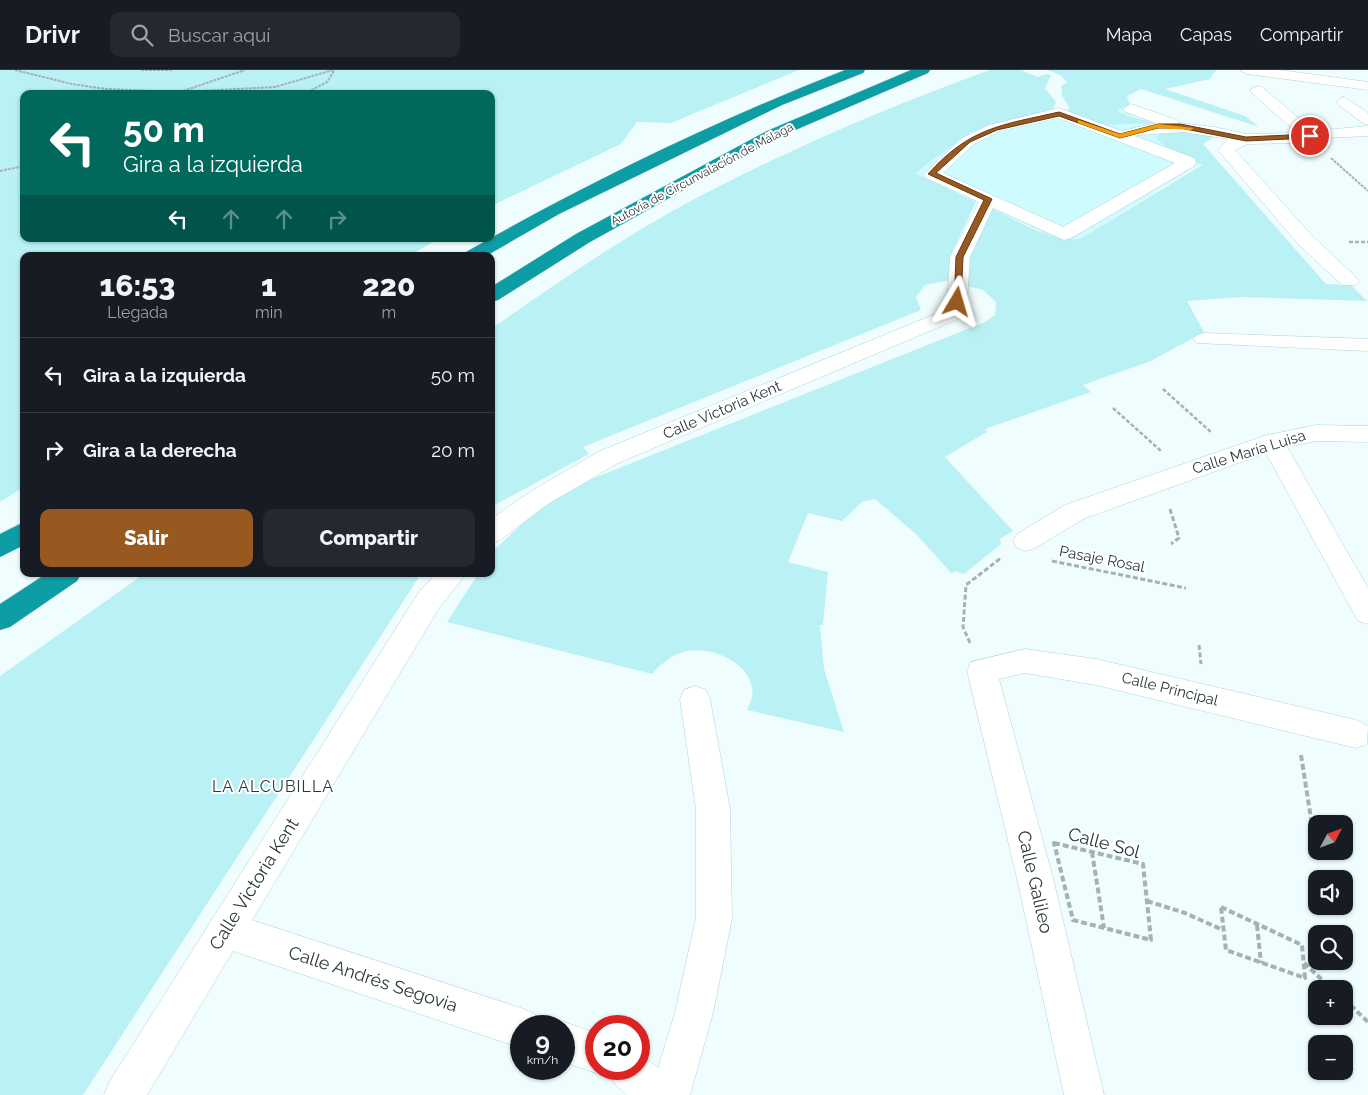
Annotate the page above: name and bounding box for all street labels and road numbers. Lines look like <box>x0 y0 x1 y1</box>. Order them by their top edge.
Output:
street label: Autovía de Circunvalación de Málaga <box>608 120 796 228</box>
street label: Calle Victoria Kent <box>660 377 784 443</box>
street label: Calle María Luisa <box>1190 426 1308 478</box>
street label: Pasaje Rosal <box>1058 542 1147 576</box>
street label: Calle Principal <box>1120 668 1221 710</box>
street label: Calle Victoria Kent <box>204 814 303 954</box>
street label: Calle Sol <box>1066 823 1143 862</box>
street label: Calle Galileo <box>1013 828 1058 936</box>
street label: Calle Andrés Segovia <box>286 941 460 1016</box>

